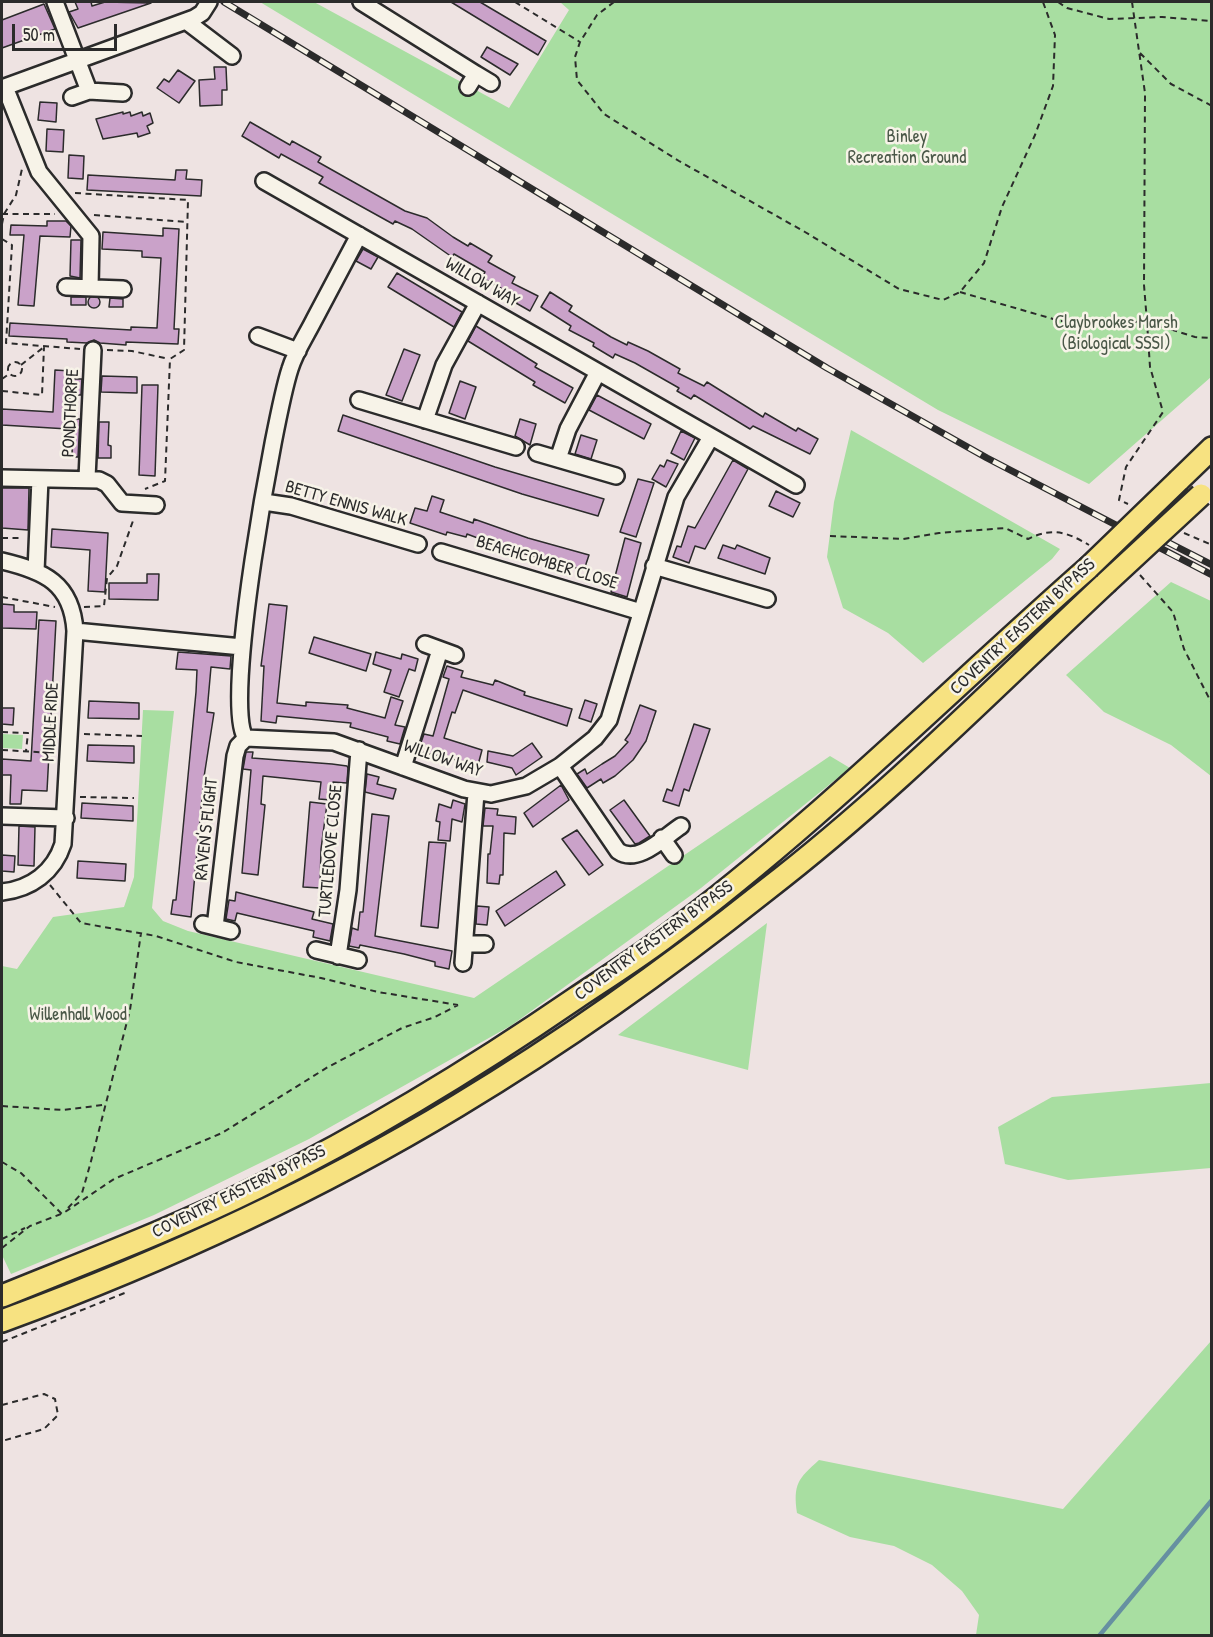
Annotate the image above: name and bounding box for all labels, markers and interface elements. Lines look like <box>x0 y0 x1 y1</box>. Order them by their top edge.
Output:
scale bar <box>15 12 120 50</box>
text: 50 m <box>23 22 55 47</box>
park label: Binley Recreation Ground <box>848 126 966 168</box>
street label: WILLOW WAY <box>441 253 523 313</box>
park label: Claybrookes Marsh (Biological SSSI) <box>1054 312 1178 354</box>
street label: PONDTHORPE <box>58 368 84 458</box>
street label: BETTY ENNIS WALK <box>283 476 409 532</box>
street label: BEACHCOMBER CLOSE <box>474 531 620 595</box>
street label: COVENTRY EASTERN BYPASS <box>946 554 1100 700</box>
street label: MIDDLE RIDE <box>38 682 64 762</box>
street label: WILLOW WAY <box>401 735 485 783</box>
street label: RAVEN'S FLIGHT <box>191 777 223 881</box>
street label: TURTLEDOVE CLOSE <box>314 784 348 918</box>
street label: COVENTRY EASTERN BYPASS <box>571 876 737 1006</box>
park label: Willenhall Wood <box>29 1004 127 1026</box>
street label: COVENTRY EASTERN BYPASS <box>149 1141 329 1243</box>

